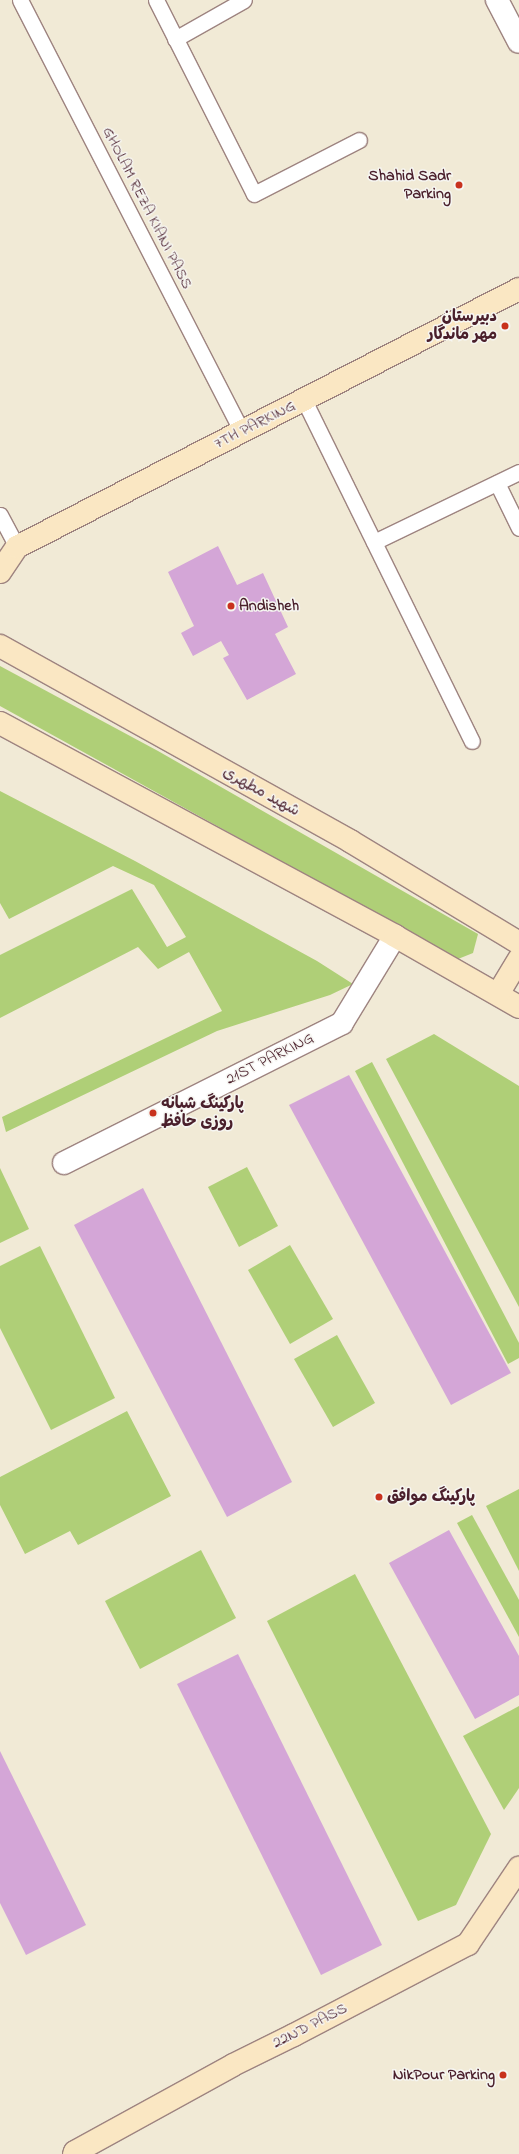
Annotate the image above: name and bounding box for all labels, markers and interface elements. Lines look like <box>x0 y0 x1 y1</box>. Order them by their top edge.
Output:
street label: GHOLAM REZA KIANI PASS <box>98 124 196 292</box>
place label: Shahid Sadr Parking <box>368 166 451 204</box>
marker: Shahid Sadr Parking <box>454 180 464 190</box>
place label: دبیرستان مهر ماندگار <box>427 307 497 345</box>
marker: دبیرستان مهر ماندگار <box>500 321 510 331</box>
street label: 7TH PARKING <box>211 396 299 454</box>
place label: Andisheh <box>239 596 299 616</box>
marker: Andisheh <box>226 601 236 611</box>
street label: شهید مطهری <box>219 763 303 821</box>
street label: 21ST PARKING <box>223 1029 317 1089</box>
place label: پارکینگ شبانه روزی حافظ <box>161 1094 244 1132</box>
marker: پارکینگ شبانه روزی حافظ <box>148 1108 158 1118</box>
place label: پارکینگ موافق <box>387 1487 475 1507</box>
marker: پارکینگ موافق <box>374 1492 384 1502</box>
street label: 22ND PASS <box>269 1999 351 2053</box>
place label: NikPour Parking <box>393 2065 495 2085</box>
marker: NikPour Parking <box>498 2070 508 2080</box>

